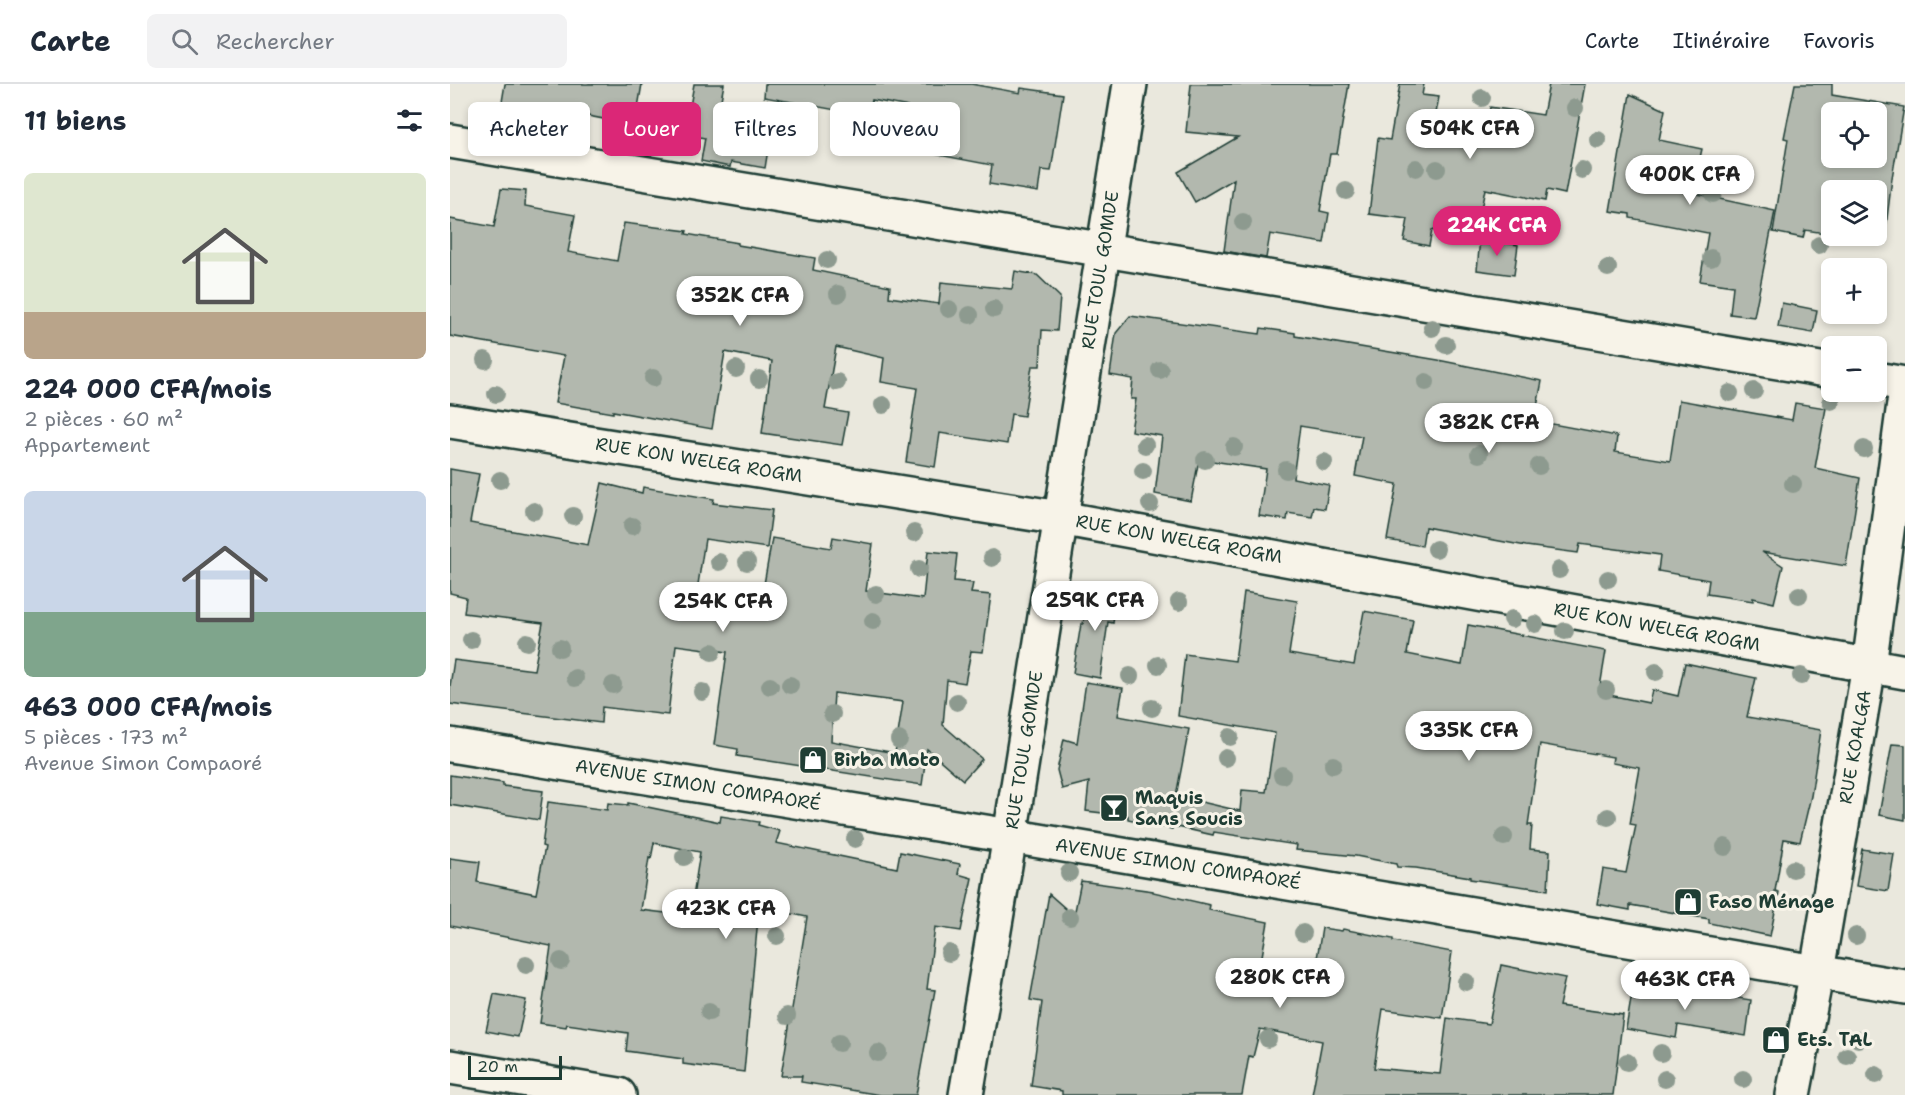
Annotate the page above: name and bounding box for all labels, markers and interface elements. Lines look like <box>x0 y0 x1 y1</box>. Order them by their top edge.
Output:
search box <box>147 14 567 68</box>
text: Carte <box>30 22 111 60</box>
icon: search <box>168 25 201 58</box>
text: Rechercher <box>216 27 335 56</box>
text: Carte <box>1585 27 1640 55</box>
text: Itinéraire <box>1673 27 1770 55</box>
text: Favoris <box>1803 27 1875 55</box>
chip: Acheter <box>468 102 590 156</box>
chip: Louer <box>602 102 701 156</box>
chip: Filtres <box>713 102 818 156</box>
chip: Nouveau <box>830 102 960 156</box>
map controls <box>1821 102 1887 402</box>
button: locate <box>1821 102 1887 168</box>
text: 11 biens <box>24 103 127 138</box>
icon: filters <box>393 104 426 137</box>
pin: 504K CFA <box>1408 109 1532 160</box>
text: 504K CFA <box>1420 115 1520 141</box>
pin: 400K CFA <box>1628 155 1752 206</box>
text: 400K CFA <box>1639 161 1741 187</box>
button: layers <box>1821 180 1887 246</box>
street label: RUE TOUL GOMDE <box>1076 189 1124 351</box>
pin: 224K CFA <box>1435 206 1559 257</box>
icon: home <box>171 212 279 320</box>
text: 224K CFA <box>1447 212 1547 238</box>
button: + <box>1821 258 1887 324</box>
pin: 352K CFA <box>678 276 802 327</box>
text: 352K CFA <box>690 282 790 308</box>
button: − <box>1821 336 1887 402</box>
text: 224 000 CFA/mois <box>24 371 272 406</box>
pin: 382K CFA <box>1427 403 1551 454</box>
text: 2 pièces · 60 m² <box>24 406 183 432</box>
text: 382K CFA <box>1439 409 1539 435</box>
text: Appartement <box>24 432 150 458</box>
street label: RUE KON WELEG ROGM <box>594 432 804 488</box>
street label: RUE KON WELEG ROGM <box>1074 509 1284 569</box>
icon: home <box>171 530 279 638</box>
pin: 259K CFA <box>1033 581 1157 632</box>
pin: 254K CFA <box>661 582 785 633</box>
text: 259K CFA <box>1045 587 1145 613</box>
text: 254K CFA <box>673 588 773 614</box>
street label: RUE KON WELEG ROGM <box>1552 597 1762 657</box>
street label: RUE TOUL GOMDE <box>1000 669 1048 831</box>
street label: RUE KOALGA <box>1833 688 1877 806</box>
text: 463 000 CFA/mois <box>24 689 272 724</box>
pin: 335K CFA <box>1407 711 1531 762</box>
text: 335K CFA <box>1419 717 1519 743</box>
text: 5 pièces · 173 m² <box>24 724 188 750</box>
shop icon: Birba Moto <box>797 744 829 776</box>
place label: Birba Moto <box>834 748 940 772</box>
text: Avenue Simon Compaoré <box>24 750 262 776</box>
street label: AVENUE SIMON COMPAORÉ <box>573 754 823 816</box>
place label: Maquis Sans Soucis <box>1135 786 1243 831</box>
bar icon: Maquis Sans Soucis <box>1098 792 1130 824</box>
street label: AVENUE SIMON COMPAORÉ <box>1053 833 1303 895</box>
shop icon: Faso Ménage <box>1672 886 1704 918</box>
pin: 423K CFA <box>664 889 788 940</box>
place label: Faso Ménage <box>1709 890 1835 914</box>
text: 423K CFA <box>676 895 776 921</box>
pin: 280K CFA <box>1218 958 1342 1009</box>
pin: 463K CFA <box>1623 960 1747 1011</box>
text: 280K CFA <box>1229 964 1331 990</box>
text: 463K CFA <box>1635 966 1735 992</box>
shop icon: Ets. TAL <box>1760 1024 1792 1056</box>
place label: Ets. TAL <box>1797 1028 1873 1052</box>
scale bar <box>468 1053 562 1080</box>
text: 20 m <box>477 1056 518 1077</box>

